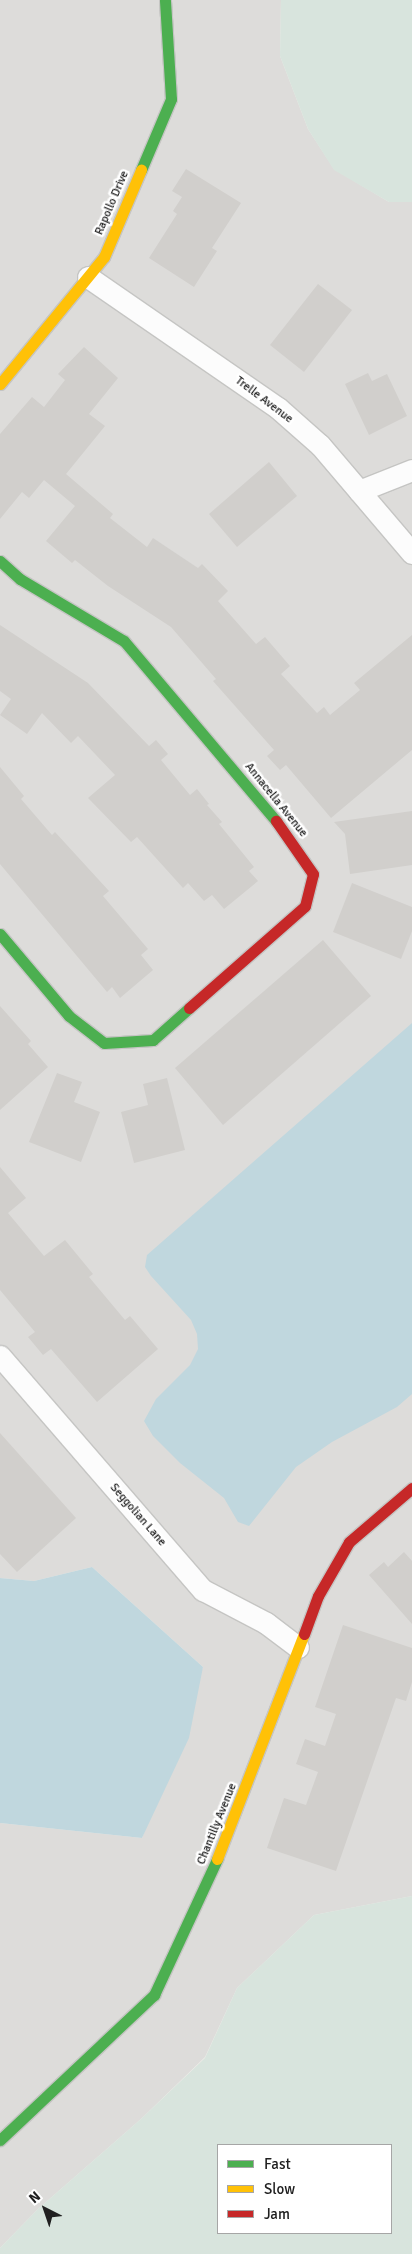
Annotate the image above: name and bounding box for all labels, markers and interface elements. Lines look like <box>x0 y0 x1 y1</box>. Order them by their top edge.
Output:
street label: Rapollo Drive <box>92 169 132 237</box>
street label: Trelle Avenue <box>232 374 296 426</box>
street label: Annacella Avenue <box>242 760 310 840</box>
street label: Seggolian Lane <box>107 1481 169 1549</box>
street label: Chantilly Avenue <box>194 1781 240 1867</box>
legend <box>217 2144 392 2234</box>
text: Fast <box>264 2155 291 2173</box>
text: Slow <box>264 2180 295 2198</box>
north arrow <box>20 2184 70 2234</box>
text: N <box>26 2188 44 2207</box>
text: Jam <box>264 2205 290 2223</box>

